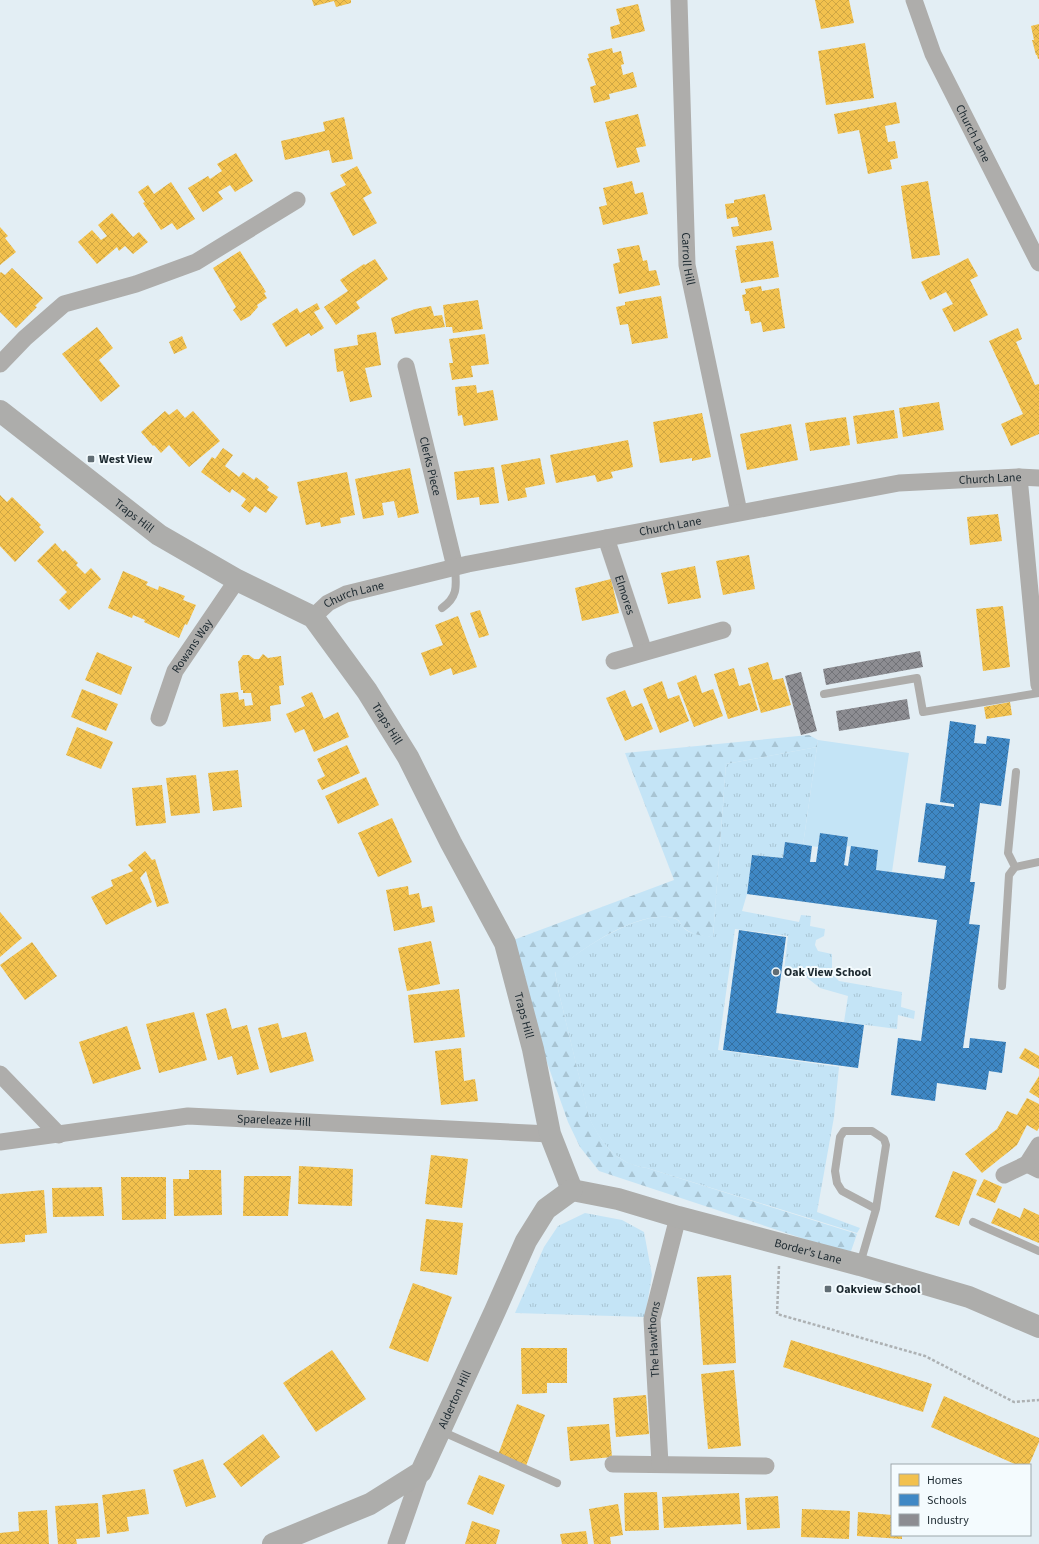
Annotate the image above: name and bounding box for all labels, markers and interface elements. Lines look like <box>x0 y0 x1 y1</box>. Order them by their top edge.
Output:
street label: Church Lane <box>951 101 995 165</box>
street label: Carroll Hill <box>678 232 700 287</box>
street label: Clerks Piece <box>415 435 446 497</box>
place label: West View <box>99 451 153 468</box>
marker: West View <box>86 454 96 464</box>
street label: Church Lane <box>958 468 1022 489</box>
street label: Traps Hill <box>110 494 158 537</box>
street label: Church Lane <box>638 512 703 540</box>
street label: Elmores <box>610 573 640 617</box>
street label: Church Lane <box>319 576 386 612</box>
street label: Rowans Way <box>167 615 217 677</box>
street label: Traps Hill <box>368 699 407 748</box>
place label: Oak View School <box>784 964 872 981</box>
marker: Oak View School <box>771 967 781 977</box>
street label: Traps Hill <box>510 990 538 1040</box>
street label: Spareleaze Hill <box>237 1110 312 1131</box>
street label: Border's Lane <box>772 1234 844 1268</box>
place label: Oakview School <box>836 1281 921 1298</box>
marker: Oakview School <box>823 1284 833 1294</box>
street label: The Hawthorns <box>643 1299 665 1378</box>
street label: Alderton Hill <box>434 1367 475 1431</box>
legend <box>891 1464 1031 1536</box>
text: Homes <box>927 1472 962 1489</box>
text: Schools <box>927 1492 967 1509</box>
text: Industry <box>927 1512 969 1529</box>

